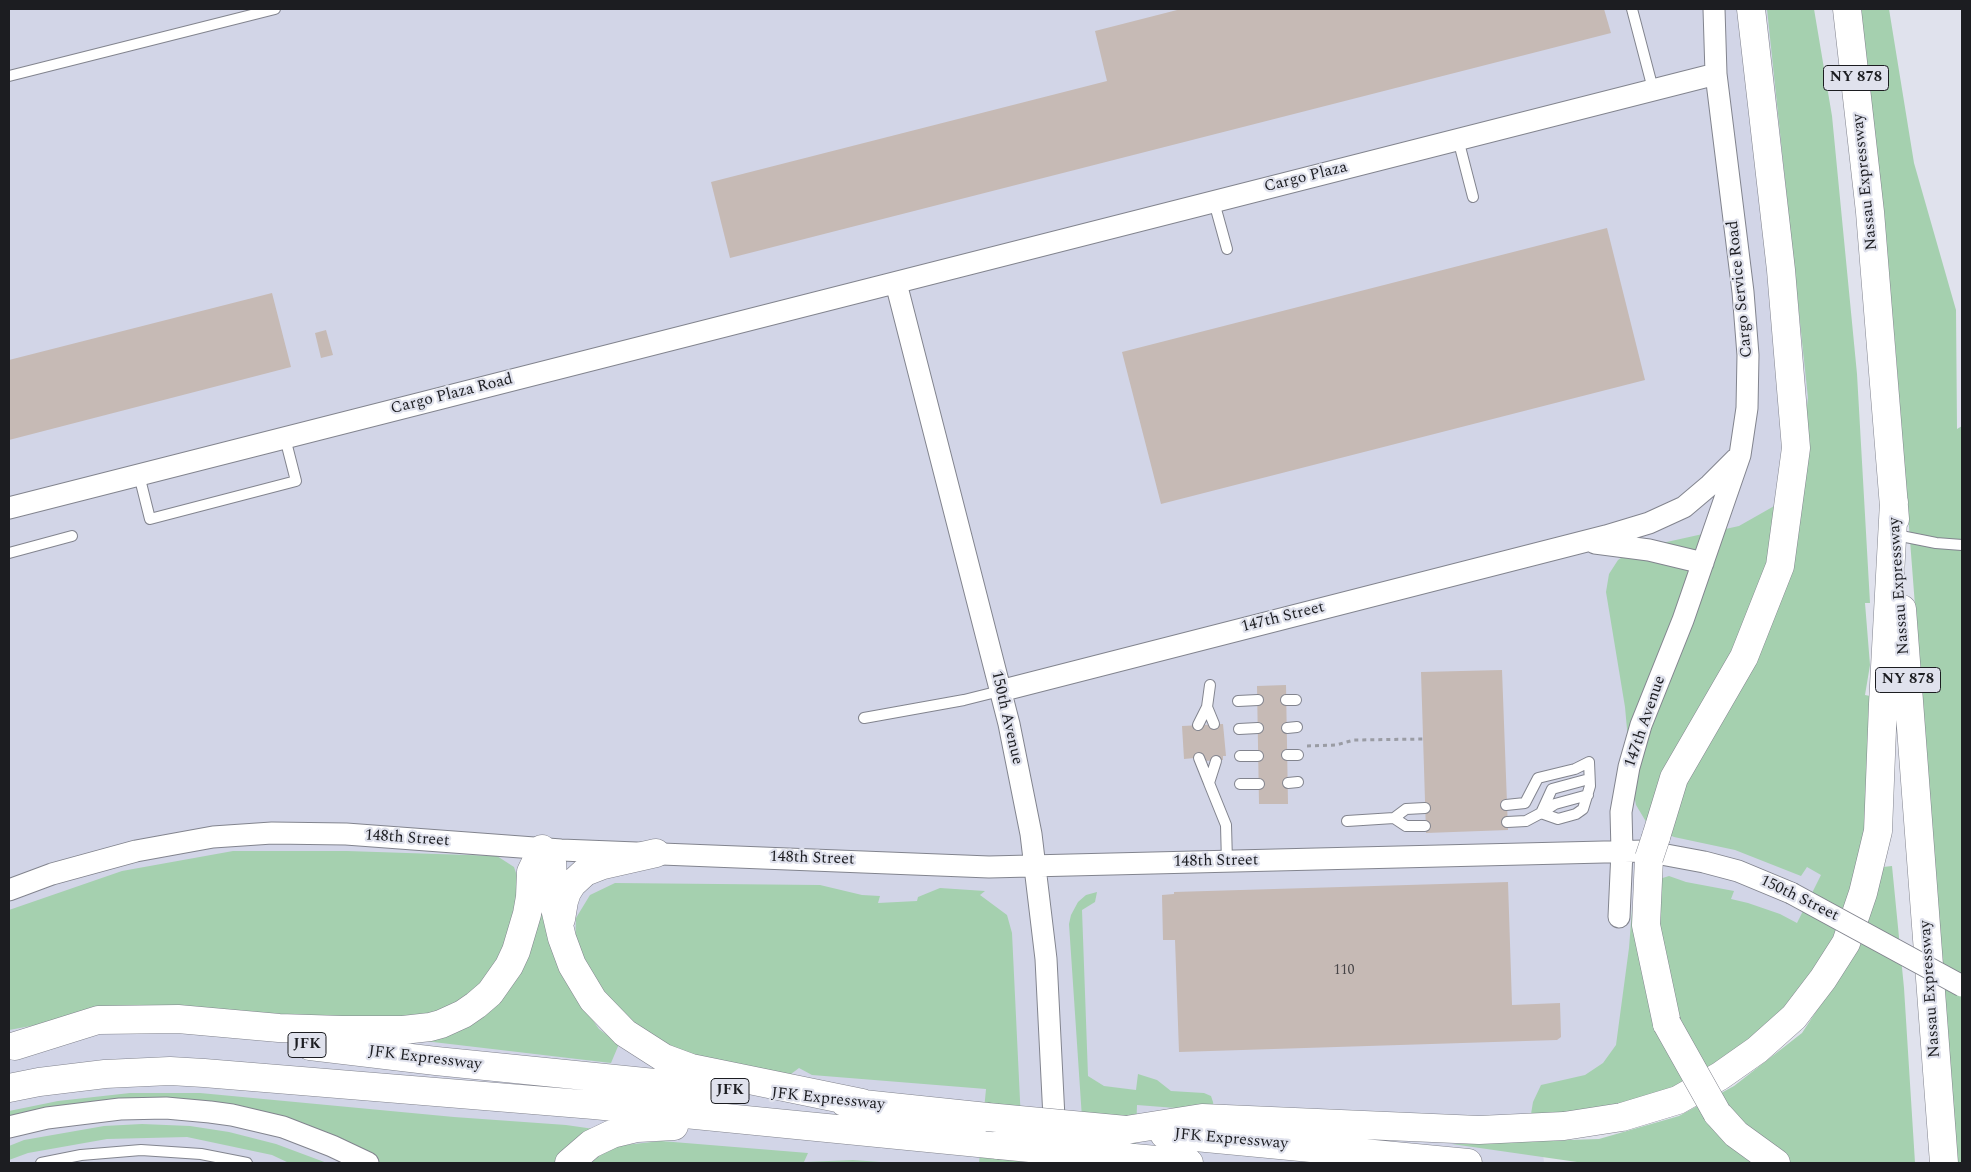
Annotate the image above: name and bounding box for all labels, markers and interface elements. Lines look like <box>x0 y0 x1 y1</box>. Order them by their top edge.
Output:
road number: NY 878 <box>1824 66 1888 90</box>
street label: Nassau Expressway <box>1849 113 1883 251</box>
street label: Cargo Plaza <box>1262 158 1350 198</box>
street label: Cargo Service Road <box>1724 219 1758 359</box>
street label: Cargo Plaza Road <box>389 371 515 419</box>
street label: Nassau Expressway <box>1886 517 1914 655</box>
street label: 147th Street <box>1239 598 1327 638</box>
road number: NY 878 <box>1876 668 1940 692</box>
street label: 150th Avenue <box>986 669 1026 767</box>
street label: 147th Avenue <box>1621 674 1671 770</box>
street label: 148th Street <box>364 826 450 852</box>
street label: 148th Street <box>769 848 855 870</box>
street label: 148th Street <box>1173 852 1259 872</box>
street label: 150th Street <box>1757 872 1841 926</box>
street label: Nassau Expressway <box>1917 920 1945 1058</box>
house number: 110 <box>1334 963 1354 979</box>
road number: JFK <box>288 1032 326 1058</box>
street label: JFK Expressway <box>367 1043 483 1075</box>
road number: JFK <box>711 1078 749 1104</box>
street label: JFK Expressway <box>770 1084 886 1116</box>
street label: JFK Expressway <box>1173 1125 1289 1155</box>

